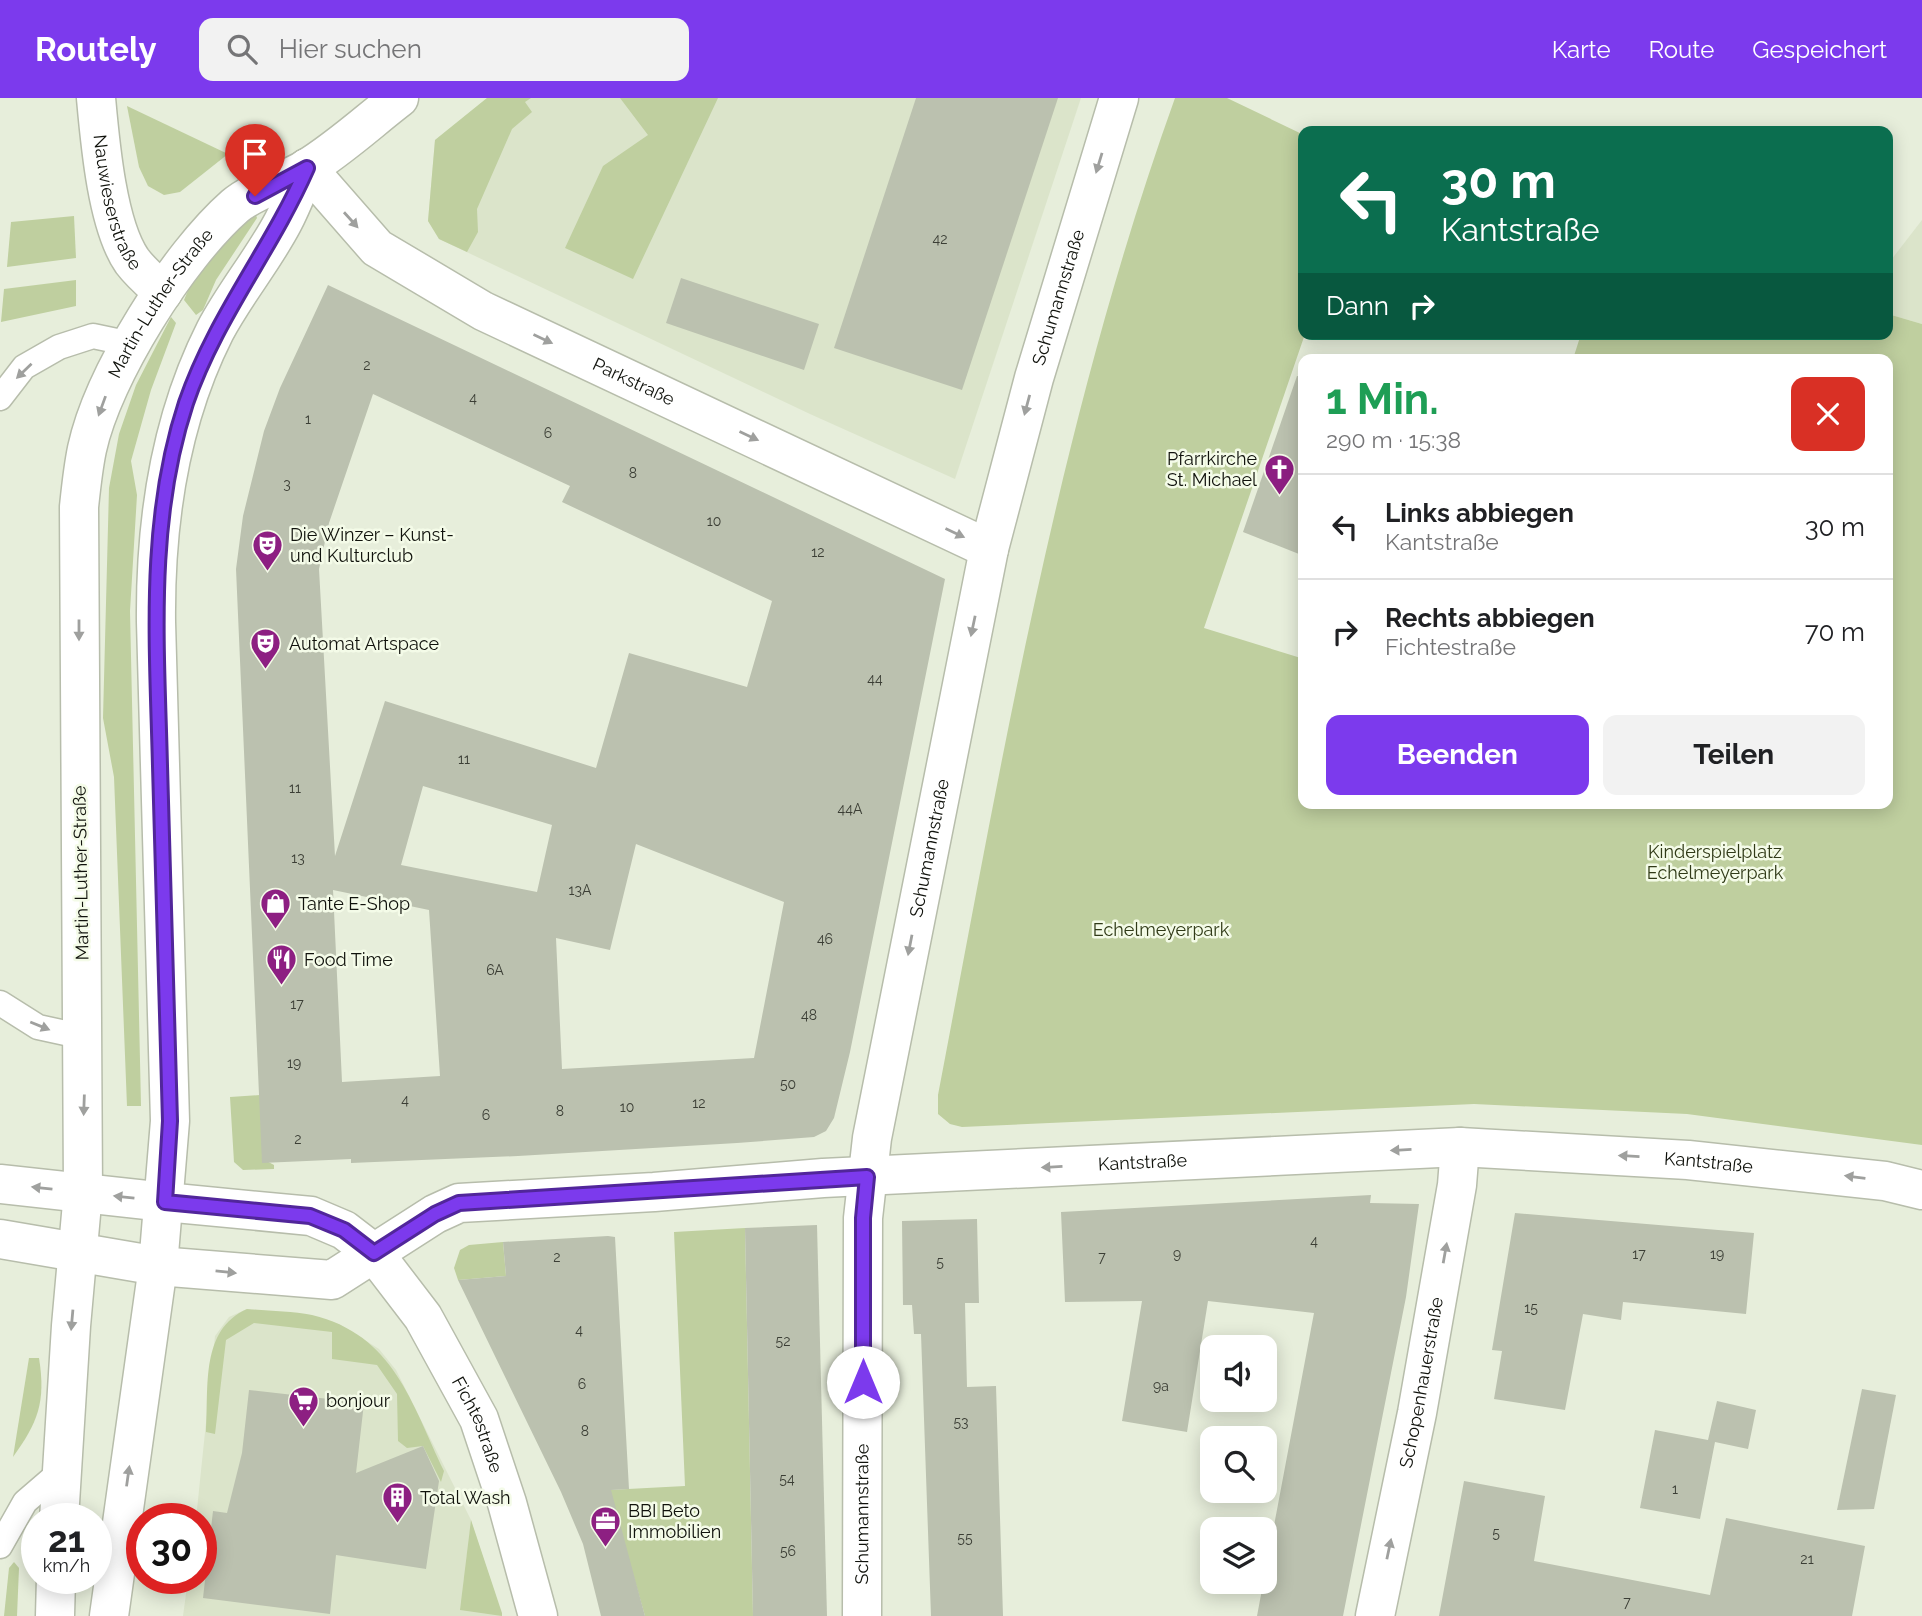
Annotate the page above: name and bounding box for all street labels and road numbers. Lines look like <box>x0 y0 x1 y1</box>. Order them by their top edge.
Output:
street label: Nauwieserstraße <box>90 133 146 275</box>
street label: Martin-Luther-Straße <box>104 224 218 381</box>
street label: Schumannstraße <box>1027 227 1089 368</box>
street label: Parkstraße <box>589 353 678 410</box>
street label: Schumannstraße <box>905 777 953 919</box>
street label: Martin-Luther-Straße <box>68 785 93 961</box>
street label: Kantstraße <box>1664 1148 1754 1177</box>
street label: Kantstraße <box>1097 1149 1188 1175</box>
street label: Schopenhauerstraße <box>1395 1295 1447 1470</box>
street label: Fichtestraße <box>448 1373 507 1476</box>
street label: Schumannstraße <box>851 1443 872 1584</box>

